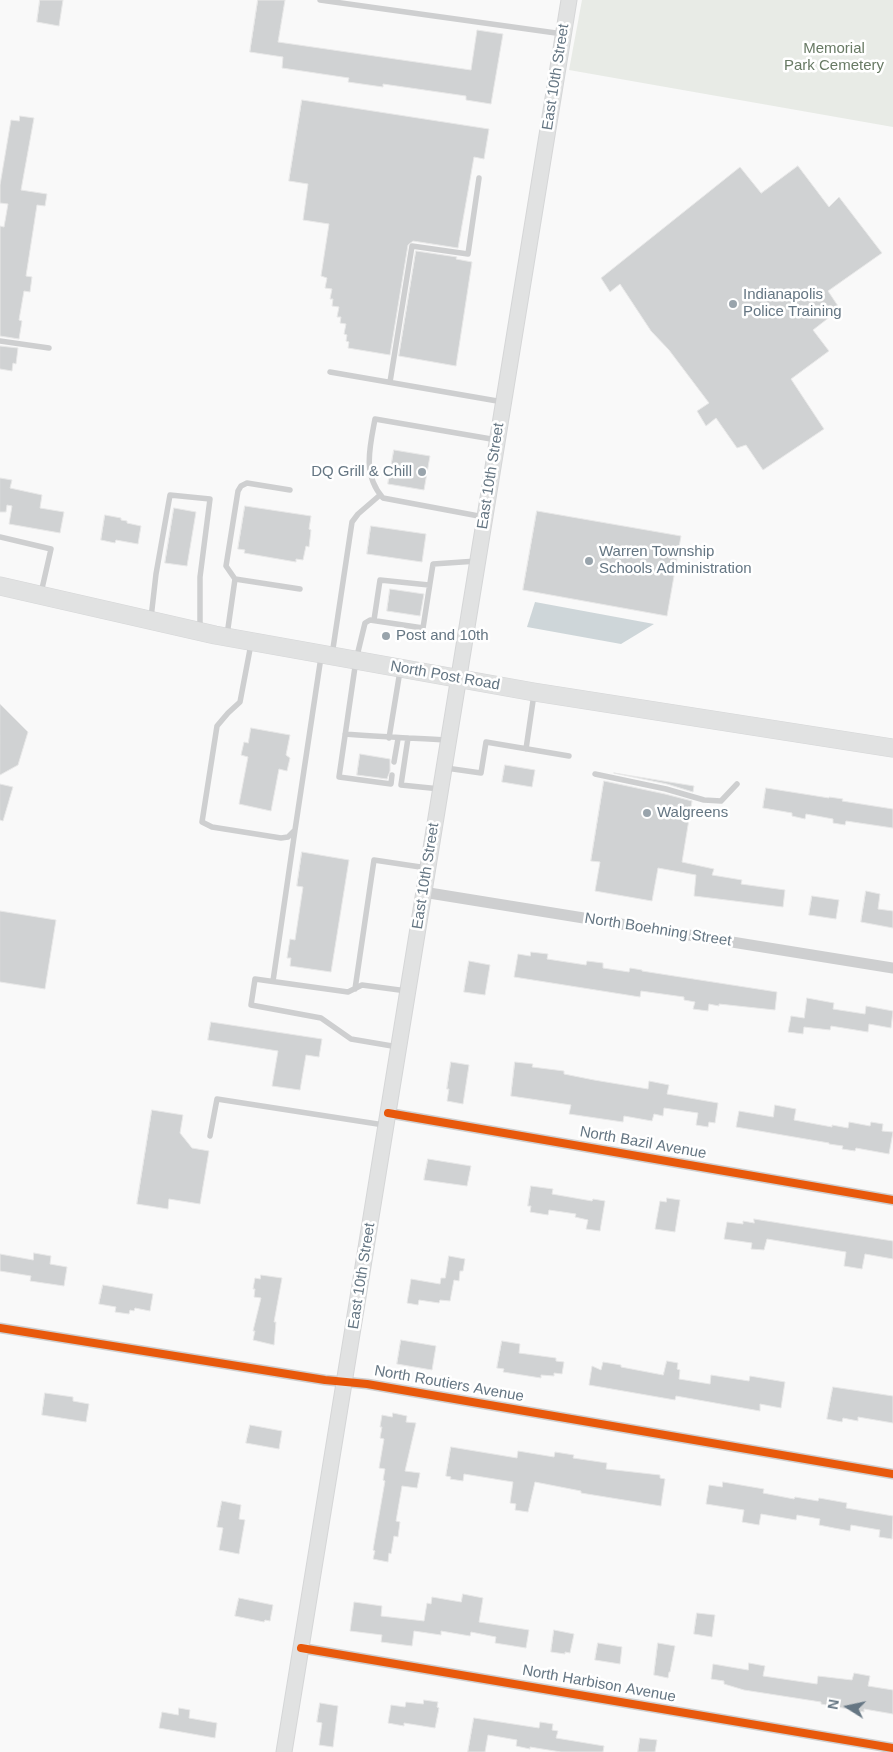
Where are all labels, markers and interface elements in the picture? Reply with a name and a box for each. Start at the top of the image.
street label: East 10th Street [539,22,573,132]
park label: Memorial Park Cemetery [784,40,884,75]
place label: Indianapolis Police Training [743,286,842,321]
marker: Indianapolis Police Training [727,298,739,310]
street label: East 10th Street [474,421,508,531]
place label: DQ Grill & Chill [311,463,412,481]
marker: DQ Grill & Chill [416,466,428,478]
place label: Warren Township Schools Administration [599,543,752,578]
marker: Warren Township Schools Administration [583,555,595,567]
place label: Post and 10th [396,627,489,645]
marker: Post and 10th [380,630,392,642]
street label: North Post Road [389,658,501,694]
place label: Walgreens [657,804,728,822]
marker: Walgreens [641,807,653,819]
street label: East 10th Street [409,821,443,931]
street label: North Boehning Street [583,910,733,950]
street label: North Bazil Avenue [578,1123,708,1163]
street label: East 10th Street [345,1221,379,1331]
street label: North Routiers Avenue [373,1362,525,1406]
street label: North Harbison Avenue [521,1662,677,1706]
north arrow [823,1682,873,1732]
text: N [824,1698,842,1711]

